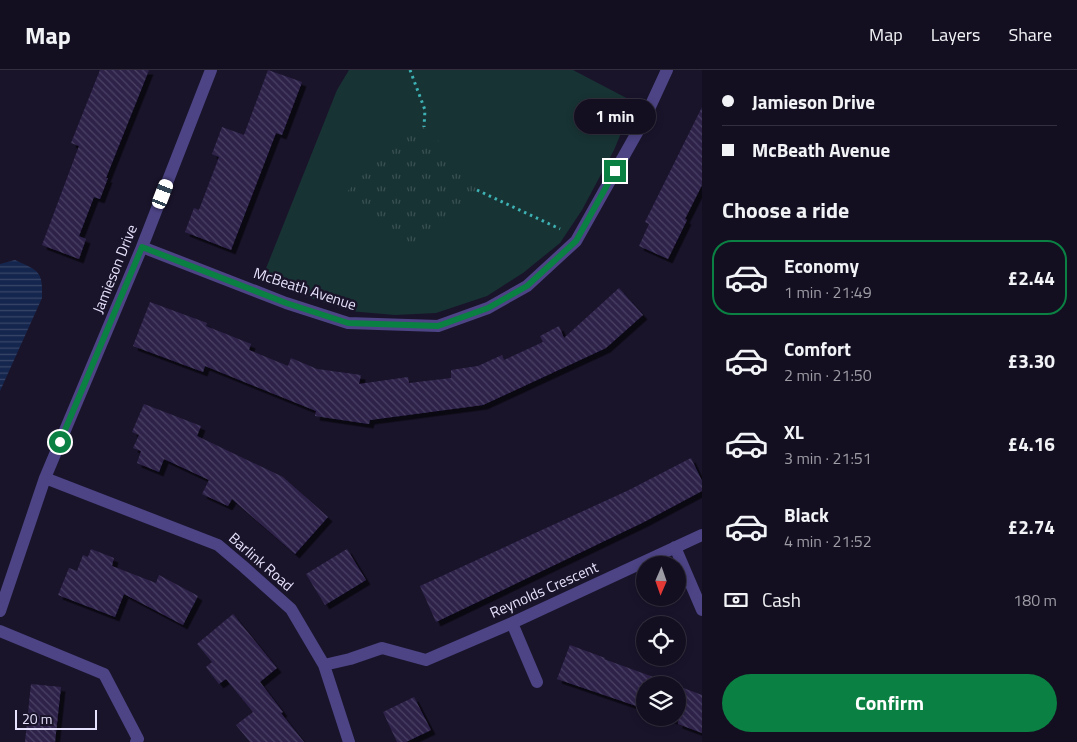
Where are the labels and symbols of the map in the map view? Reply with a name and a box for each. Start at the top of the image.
callout: 1 min [574,98,656,134]
route end [604,160,626,182]
car [150,177,175,211]
street label: Jamieson Drive [86,221,143,317]
street label: McBeath Avenue [251,261,360,316]
route start [49,431,71,453]
street label: Barlink Road [224,527,299,596]
street label: Reynolds Crescent [486,555,602,624]
north arrow [636,556,686,606]
scale bar [15,707,98,730]

